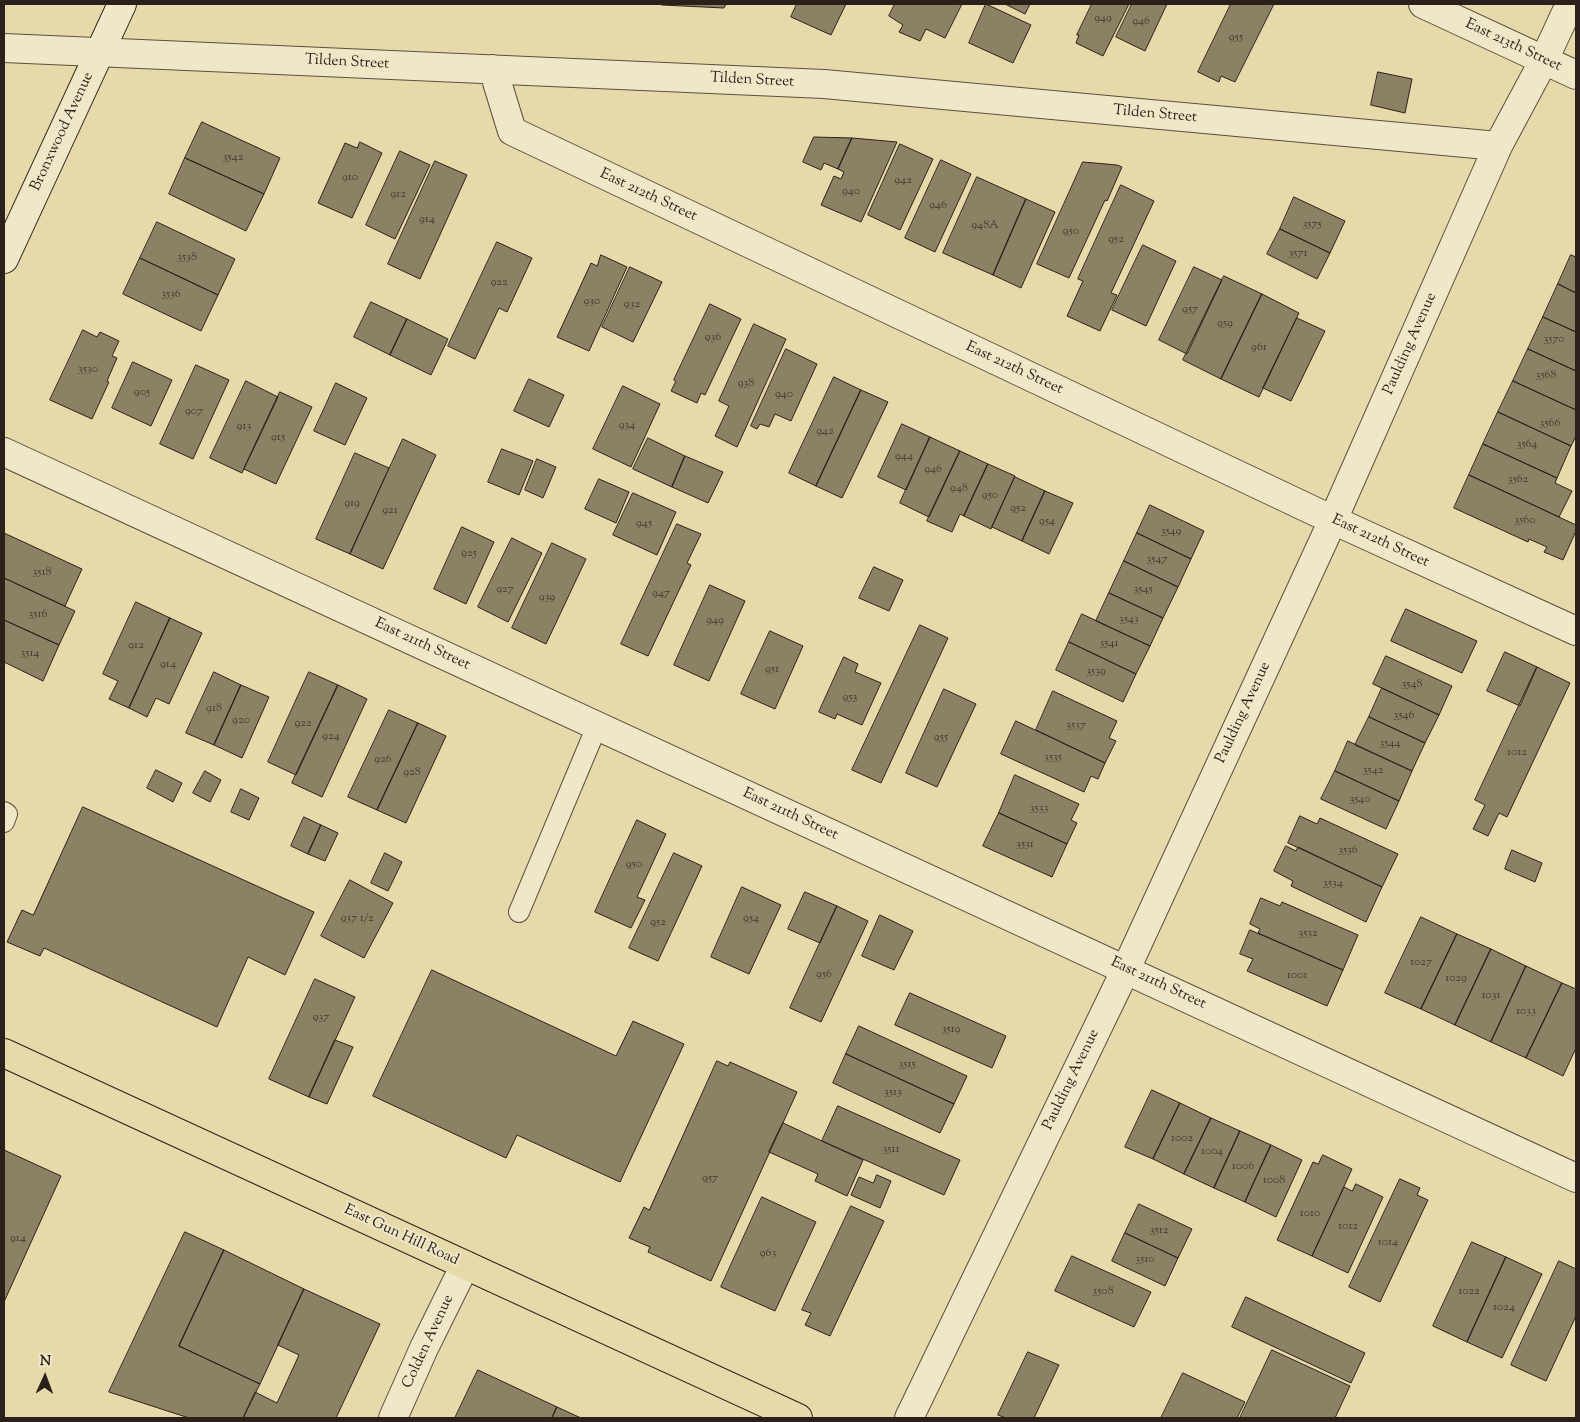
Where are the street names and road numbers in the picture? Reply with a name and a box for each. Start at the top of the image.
street label: East 213th Street [1462,16,1564,76]
street label: Tilden Street [304,52,390,74]
street label: Bronxwood Avenue [28,70,98,194]
street label: Tilden Street [709,70,795,92]
street label: Tilden Street [1112,102,1198,128]
street label: East 212th Street [597,166,699,226]
street label: Paulding Avenue [1380,290,1442,398]
street label: East 212th Street [963,339,1065,399]
street label: East 212th Street [1329,512,1431,572]
street label: East 211th Street [371,615,473,675]
street label: Paulding Avenue [1213,659,1275,767]
street label: East 211th Street [739,785,841,845]
street label: East 211th Street [1107,954,1209,1014]
street label: Paulding Avenue [1040,1027,1104,1133]
street label: East Gun Hill Road [341,1202,461,1270]
street label: Colden Avenue [399,1292,459,1392]

